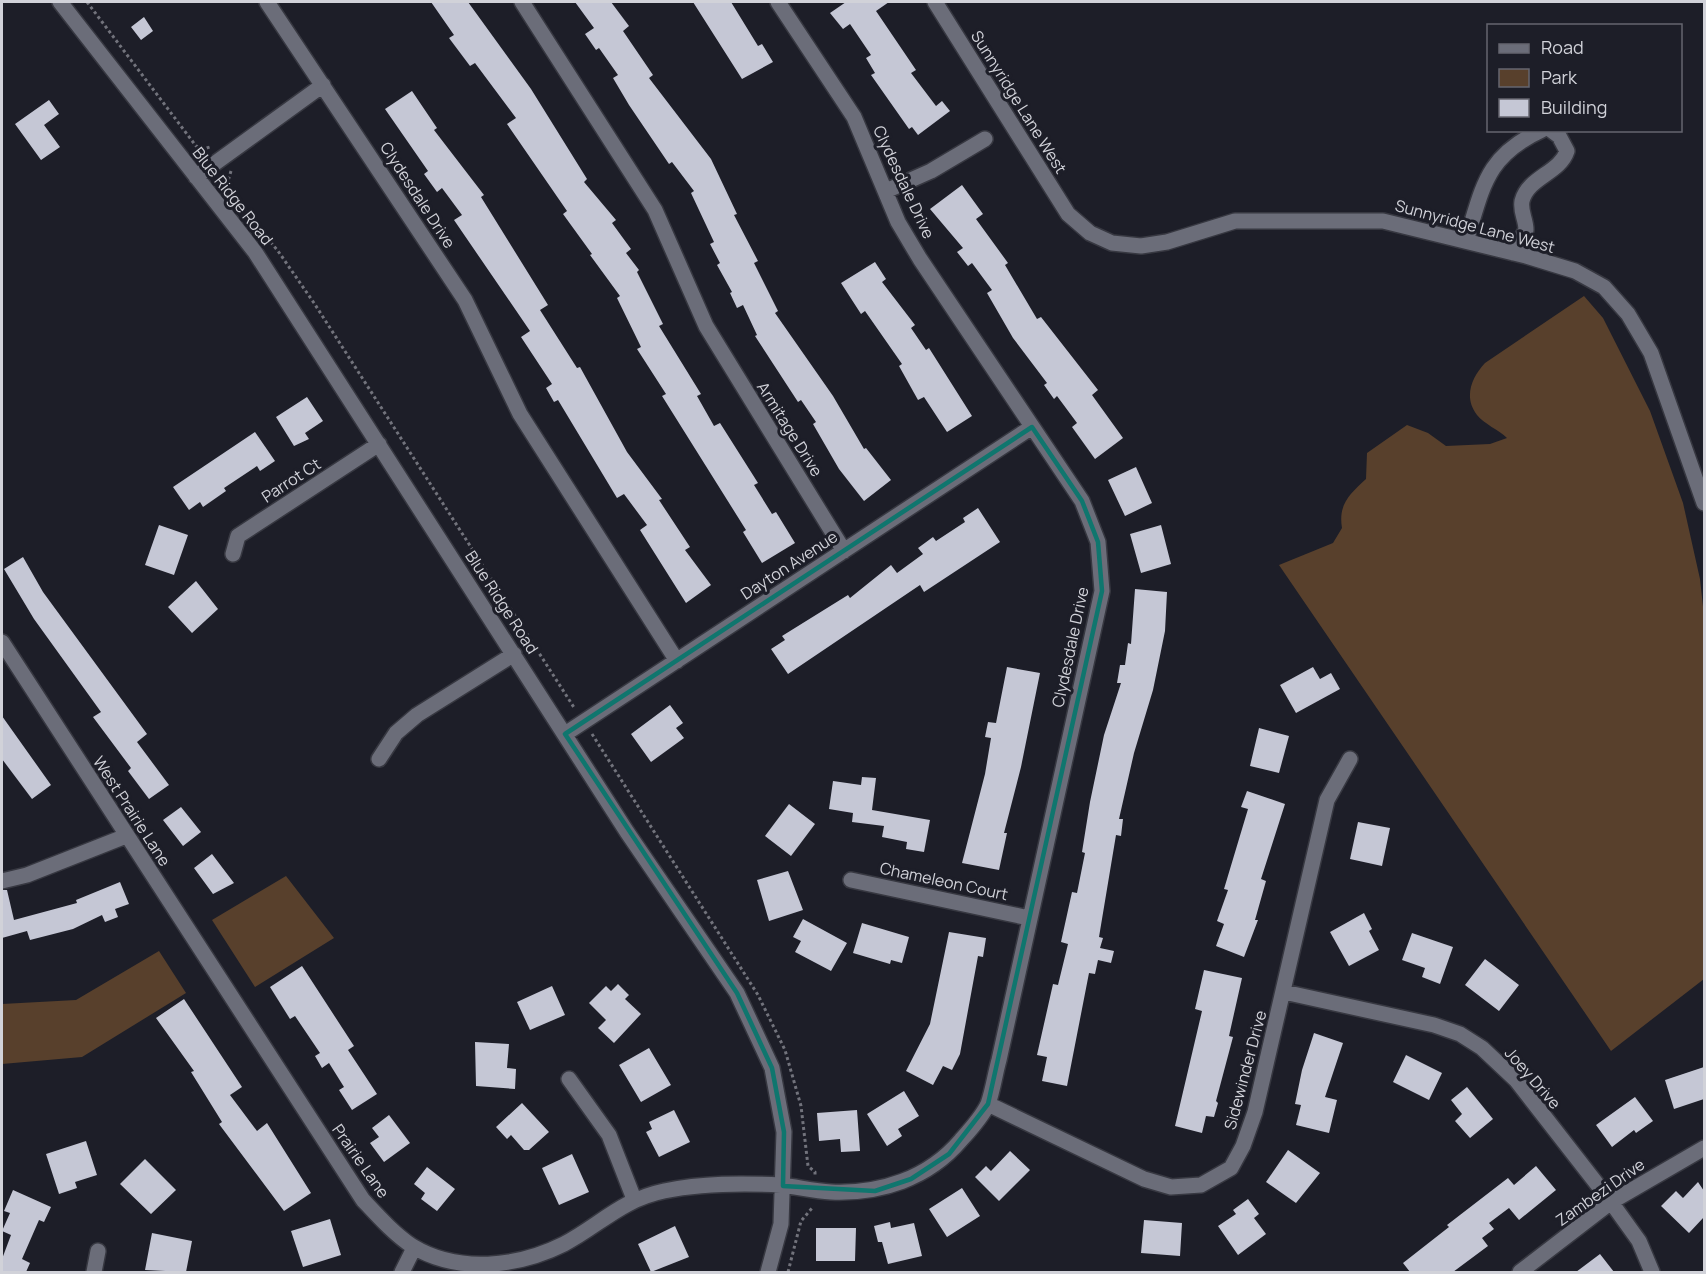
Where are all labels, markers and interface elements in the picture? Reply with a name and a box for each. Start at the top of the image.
legend [1487,24,1682,132]
street label: Sunnyridge Lane West [966,26,1072,178]
text: Road [1541,35,1584,59]
text: Park [1541,65,1578,89]
text: Building [1541,95,1607,119]
street label: Clydesdale Drive [868,122,940,242]
street label: Clydesdale Drive [375,138,461,252]
street label: Blue Ridge Road [188,142,278,250]
street label: Sunnyridge Lane West [1393,194,1557,258]
street label: Armitage Drive [752,377,828,481]
street label: Parrot Ct [257,453,325,507]
street label: Dayton Avenue [736,525,842,605]
street label: Blue Ridge Road [460,546,544,658]
street label: Clydesdale Drive [1046,585,1094,709]
street label: West Prairie Lane [88,752,176,870]
street label: Chameleon Court [878,857,1010,905]
street label: Sidewinder Drive [1218,1008,1272,1132]
street label: Joey Drive [1500,1042,1566,1114]
street label: Prairie Lane [327,1120,395,1202]
street label: Zambezi Drive [1551,1153,1649,1231]

